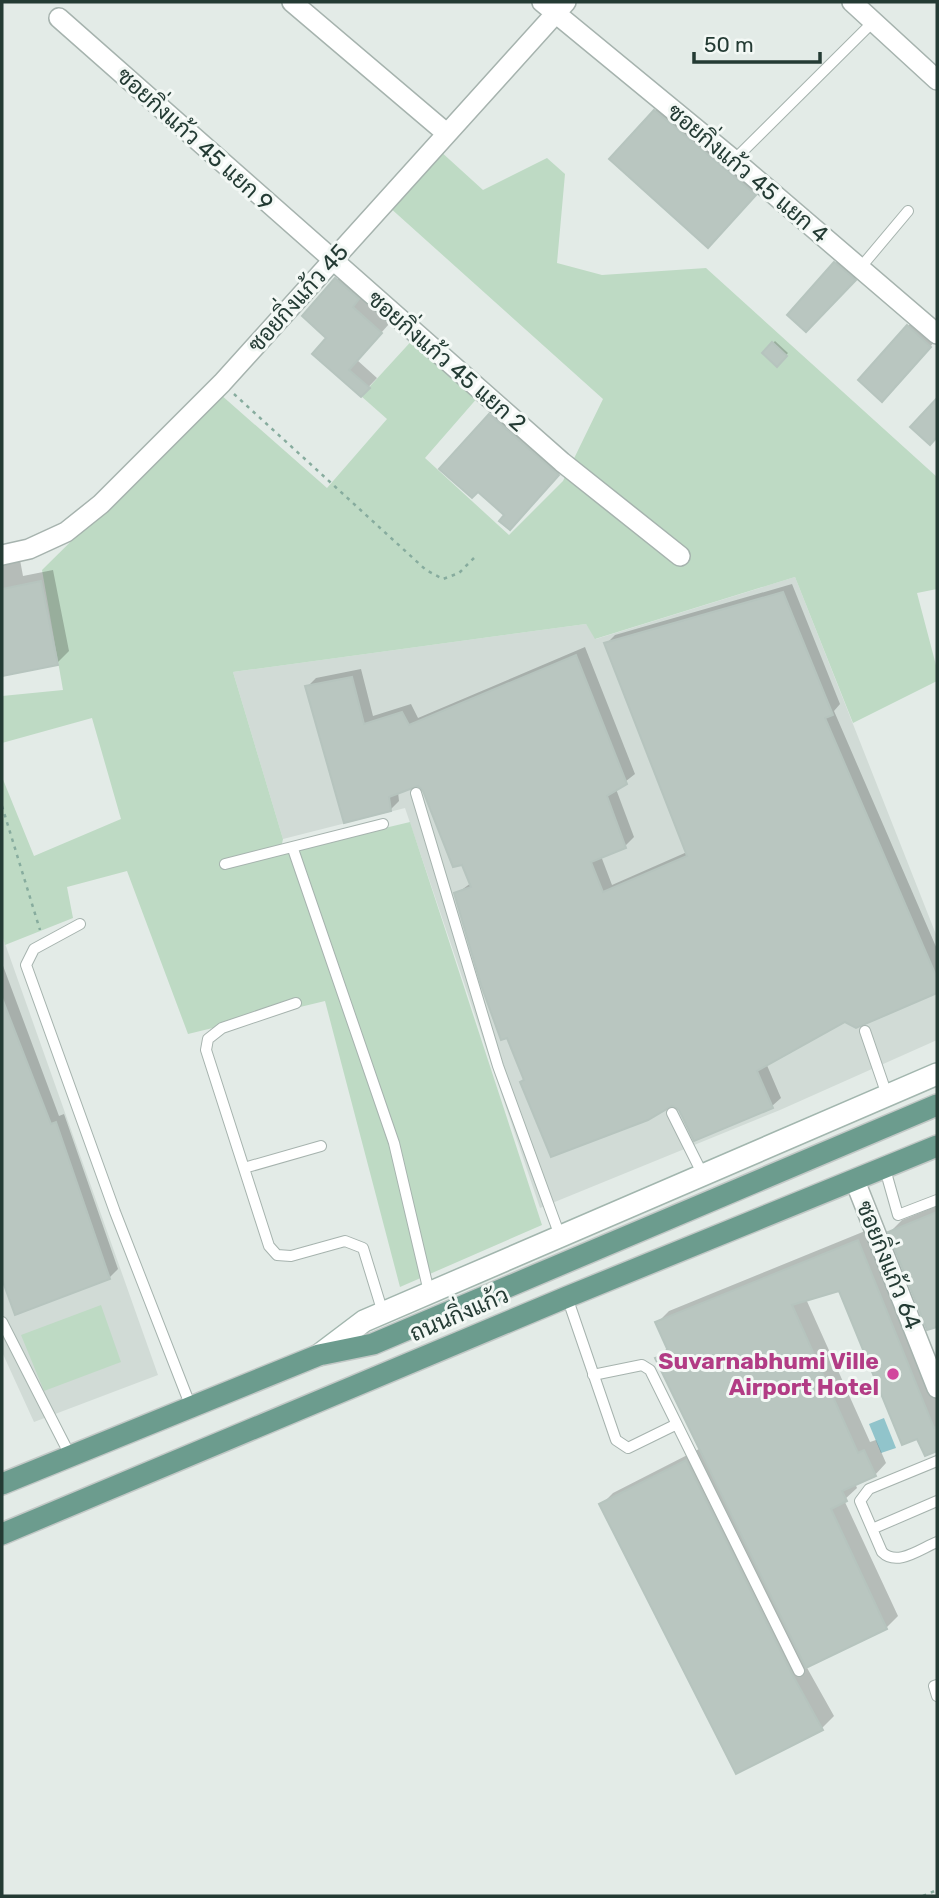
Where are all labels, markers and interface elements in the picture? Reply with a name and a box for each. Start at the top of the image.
scale bar [694,21,820,65]
text: 50 m [704,32,754,57]
street label: ซอยกิ่งแก้ว 45 แยก 9 [111,57,283,217]
street label: ซอยกิ่งแก้ว 45 แยก 4 [662,93,838,249]
street label: ซอยกิ่งแก้ว 45 [238,234,354,358]
street label: ซอยกิ่งแก้ว 45 แยก 2 [362,280,536,437]
street label: ซอยกิ่งแก้ว 64 [850,1194,933,1334]
street label: ถนนกิ่งแก้ว [403,1275,513,1347]
place label: Suvarnabhumi Ville Airport Hotel [658,1347,879,1401]
marker: Suvarnabhumi Ville Airport Hotel [885,1366,901,1382]

